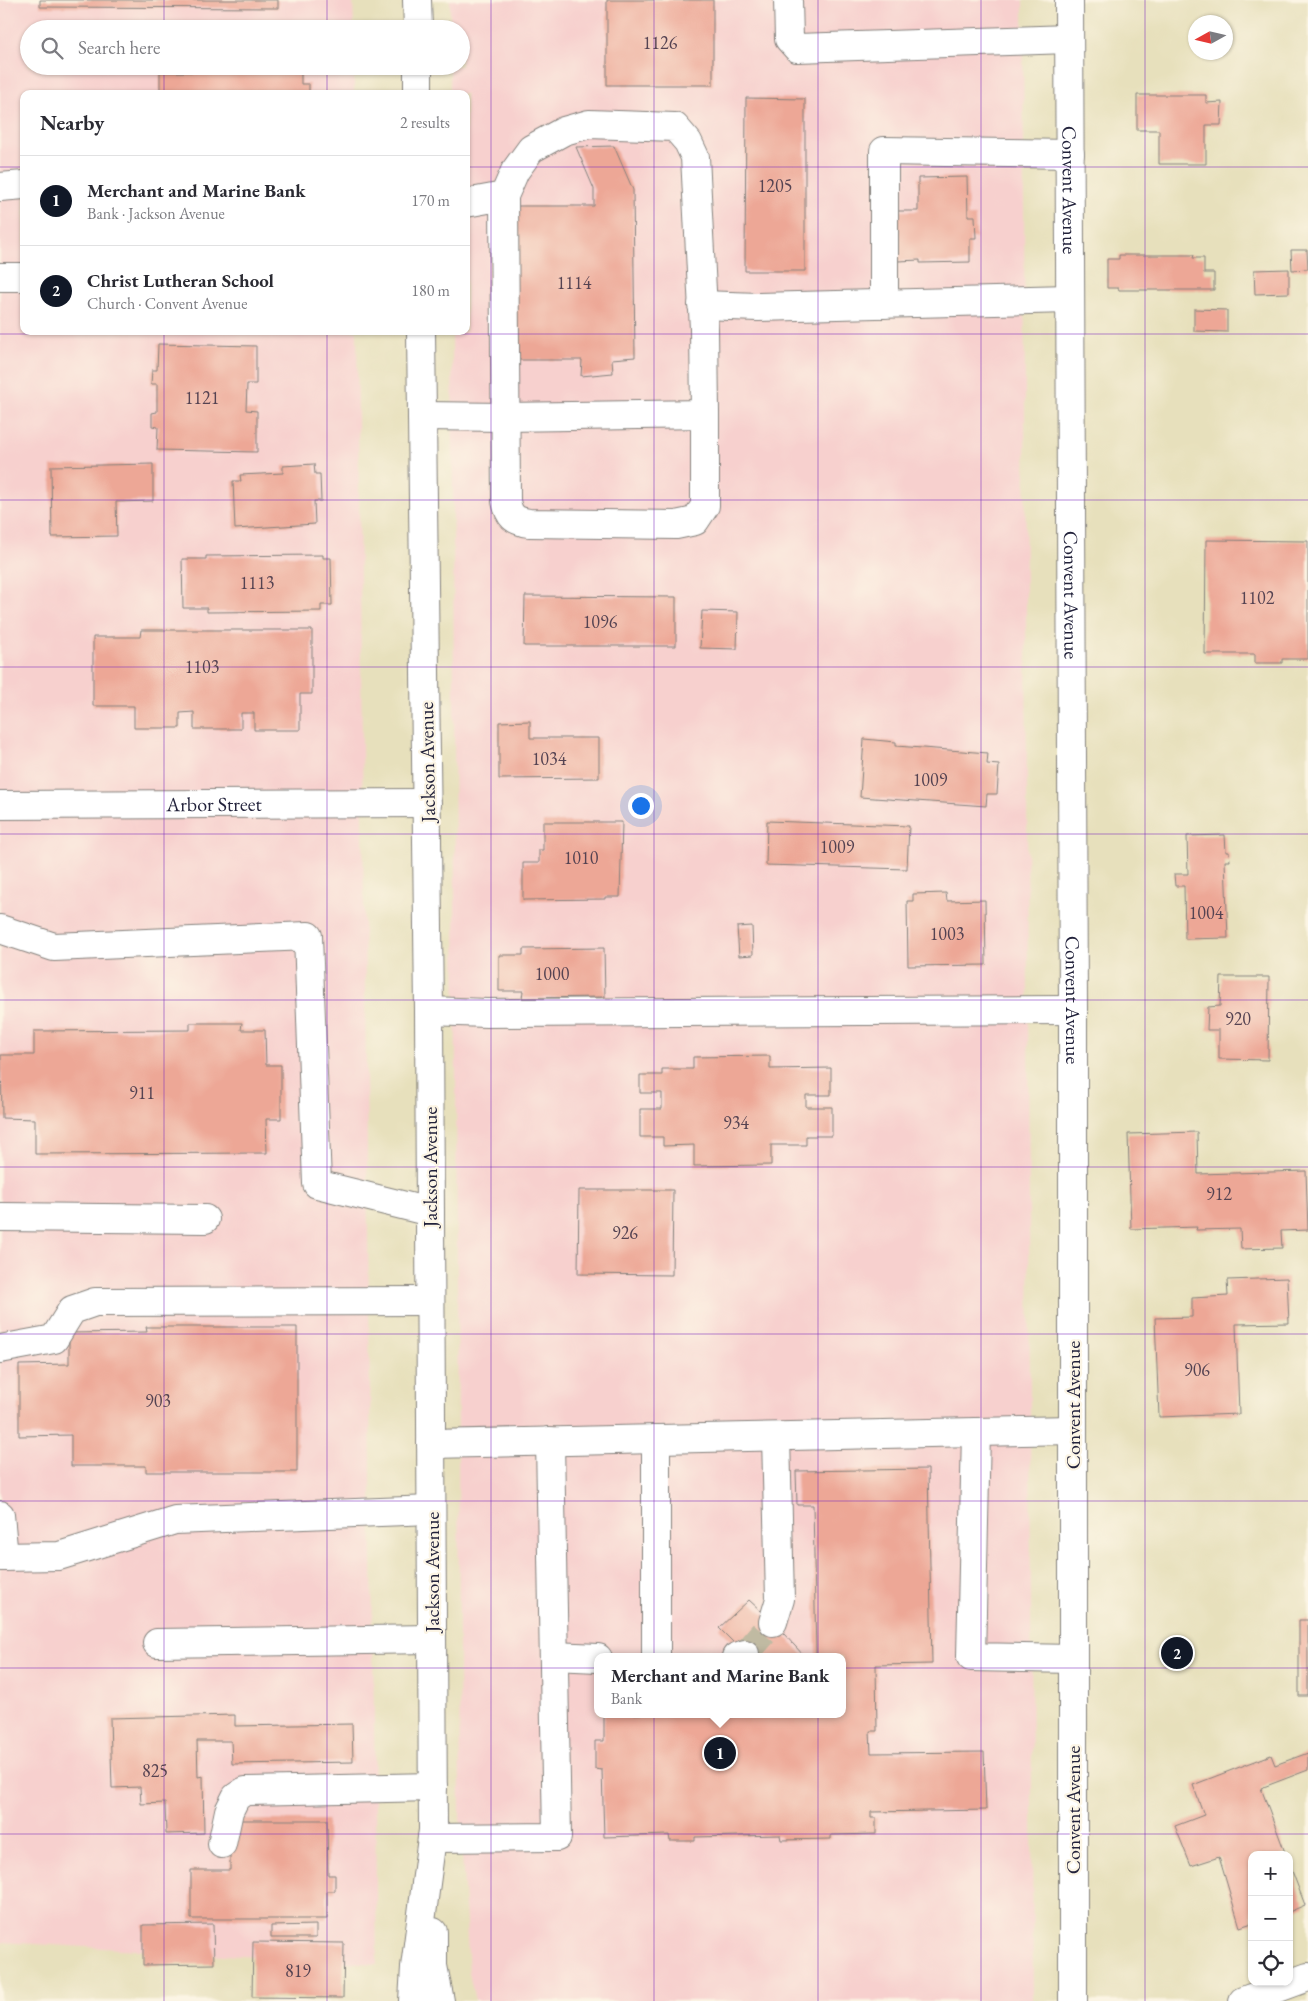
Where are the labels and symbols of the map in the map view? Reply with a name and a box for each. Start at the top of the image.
north arrow [1188,15,1233,60]
house number: 1126 [643,31,678,54]
street label: Convent Avenue [1056,126,1083,255]
house number: 1205 [758,174,792,197]
house number: 1114 [557,271,592,294]
house number: 1121 [185,386,219,409]
street label: Convent Avenue [1058,531,1085,660]
house number: 1113 [240,571,274,594]
house number: 1102 [1240,586,1275,609]
house number: 1096 [583,610,618,633]
house number: 1103 [185,655,219,678]
street label: Jackson Avenue [413,701,441,825]
house number: 1034 [532,747,567,770]
house number: 1009 [913,768,948,791]
street label: Arbor Street [165,791,262,817]
your location [628,793,654,819]
house number: 1009 [820,835,855,858]
house number: 1010 [564,846,599,869]
house number: 1004 [1189,901,1224,924]
house number: 1003 [930,922,964,945]
street label: Convent Avenue [1060,936,1086,1064]
house number: 1000 [535,962,570,985]
house number: 920 [1225,1007,1251,1030]
house number: 911 [129,1081,155,1104]
street label: Jackson Avenue [417,1106,443,1229]
house number: 934 [723,1111,749,1134]
house number: 912 [1206,1182,1232,1205]
house number: 926 [612,1221,638,1244]
street label: Convent Avenue [1060,1341,1086,1469]
house number: 906 [1184,1358,1210,1381]
house number: 903 [145,1389,171,1412]
street label: Jackson Avenue [419,1511,445,1634]
pin: 2 [1161,1634,1193,1672]
pin: 1 [704,1734,736,1772]
street label: Convent Avenue [1060,1746,1086,1874]
house number: 825 [142,1759,168,1782]
house number: 819 [285,1959,311,1982]

